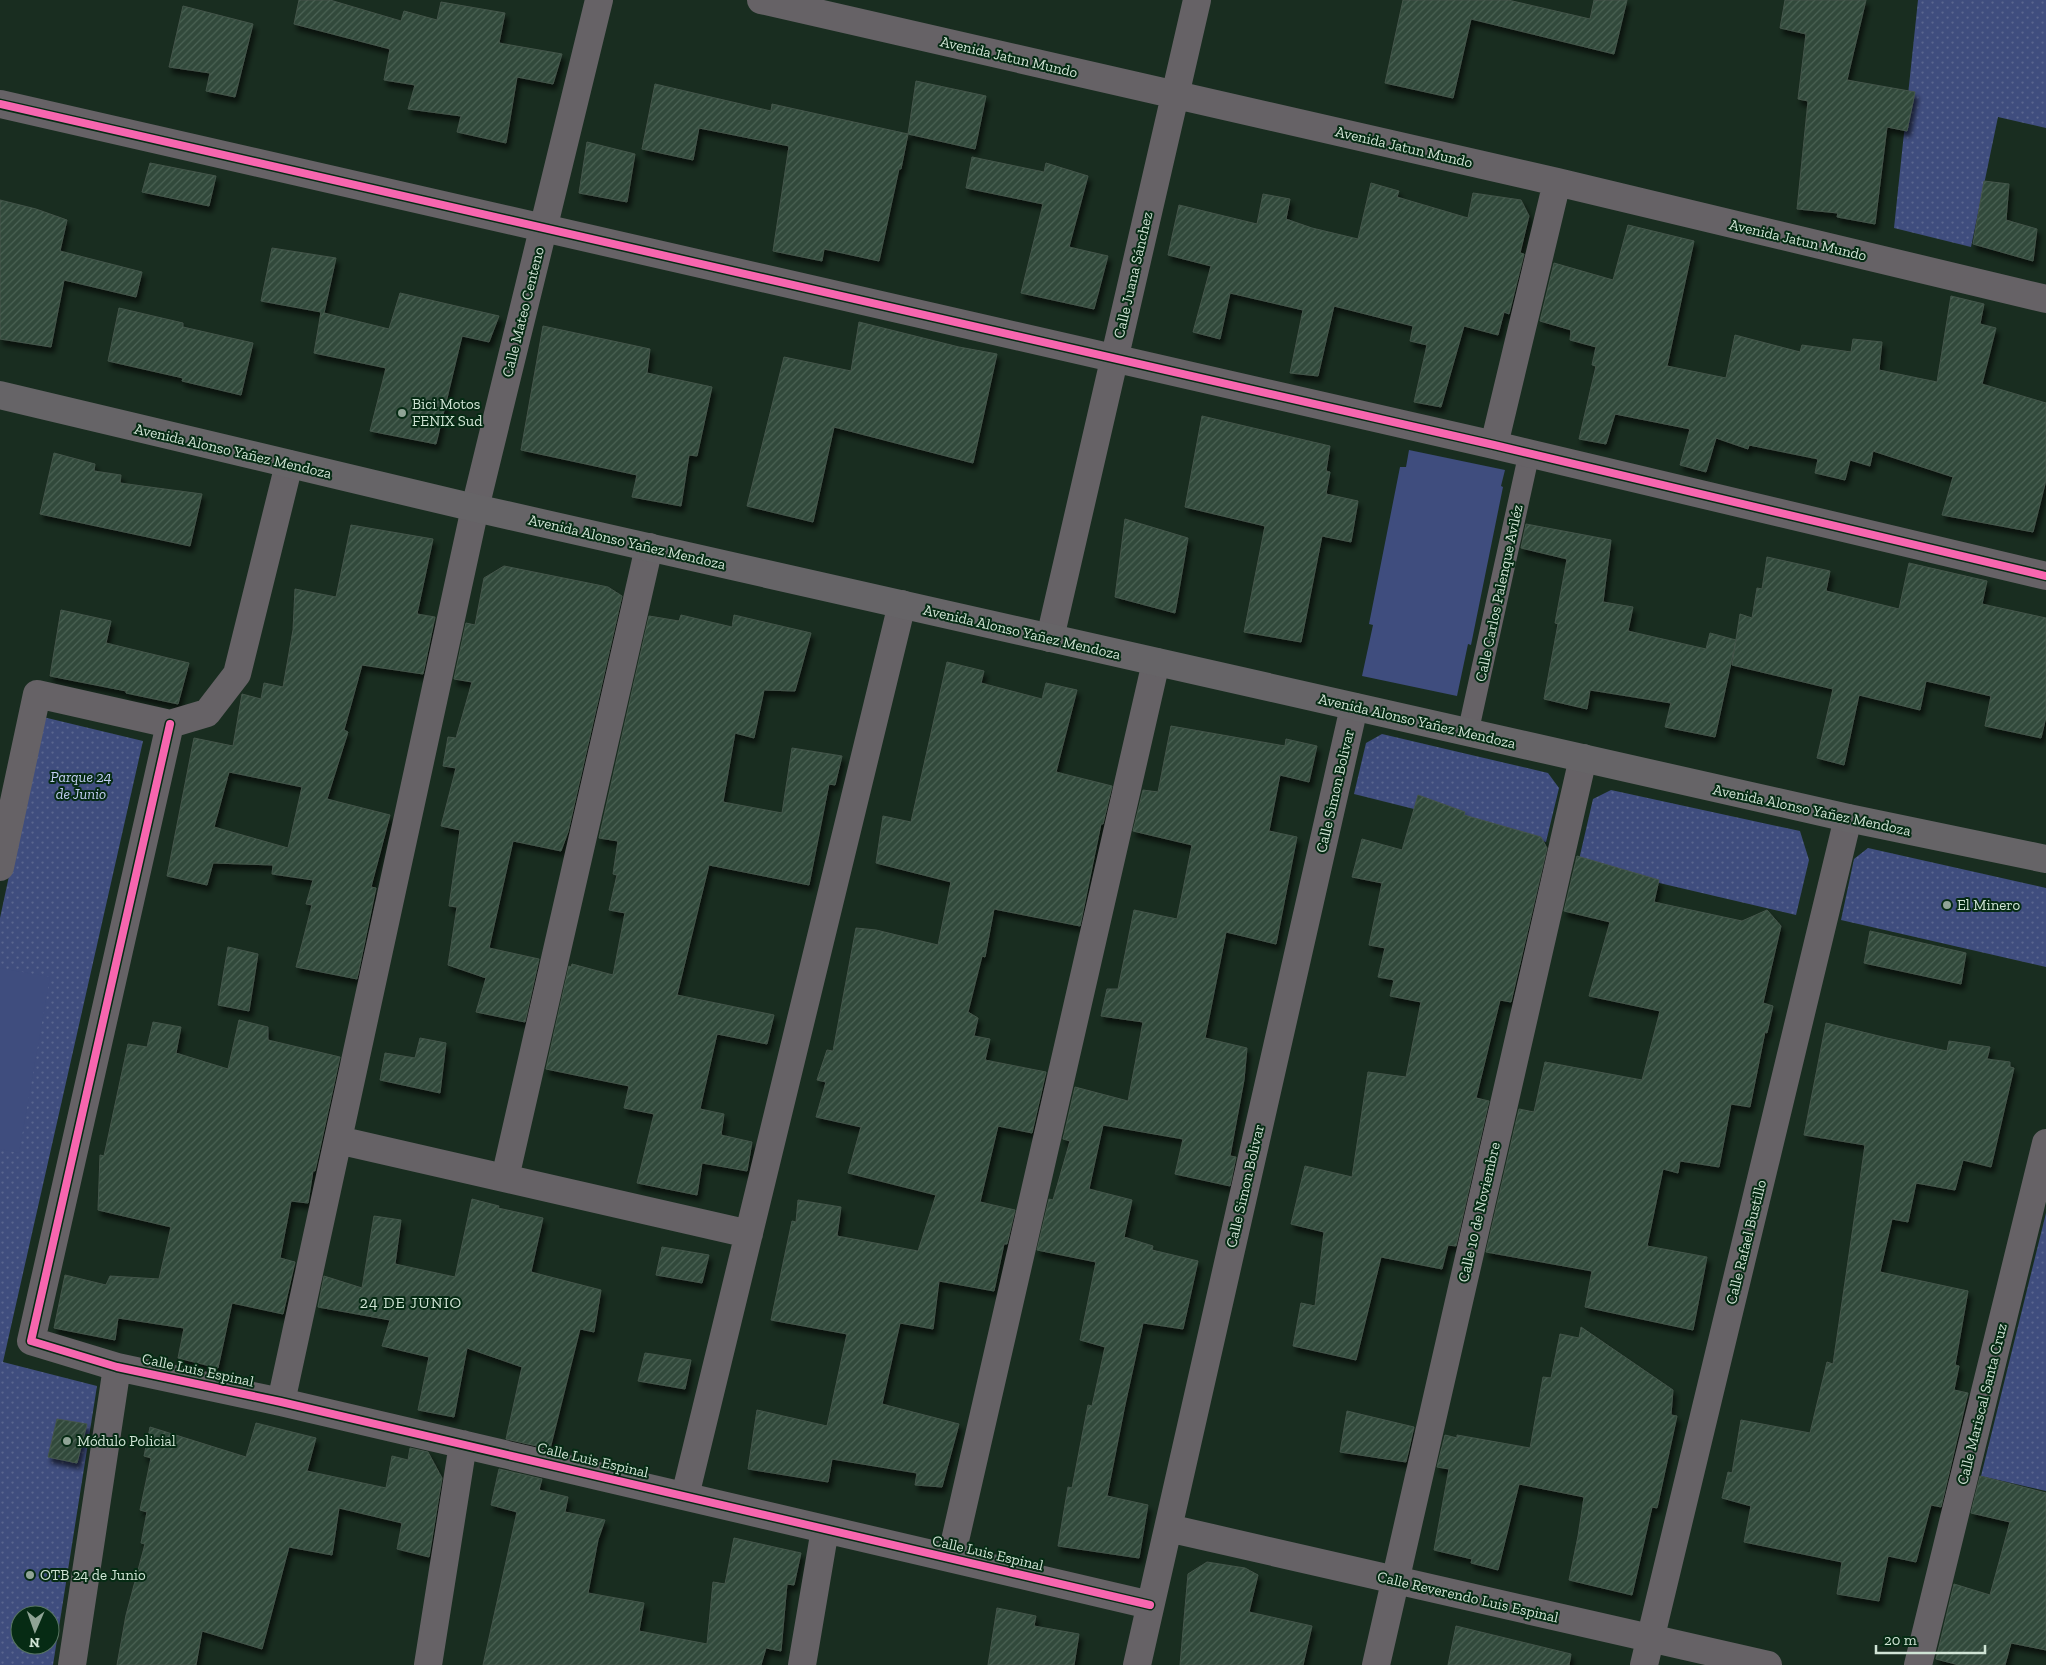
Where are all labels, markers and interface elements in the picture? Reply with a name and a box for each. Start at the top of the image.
street label: Avenida Jatun Mundo [939,32,1080,82]
street label: Avenida Jatun Mundo [1334,122,1475,172]
street label: Calle Juana Sánchez [1110,210,1156,340]
street label: Avenida Jatun Mundo [1728,215,1869,265]
street label: Calle Mateo Centeno [498,245,548,379]
place label: Bici Motos FENIX Sud [412,395,483,430]
marker: Bici Motos FENIX Sud [396,407,408,419]
street label: Avenida Alonso Yañez Mendoza [133,420,333,482]
street label: Calle Carlos Palenque Aviléz [1471,503,1527,683]
street label: Avenida Alonso Yañez Mendoza [527,511,727,573]
street label: Avenida Alonso Yañez Mendoza [922,601,1122,663]
street label: Avenida Alonso Yañez Mendoza [1317,690,1517,752]
street label: Calle Simon Bolivar [1312,728,1358,854]
park label: Parque 24 de Junio [50,768,112,803]
street label: Avenida Alonso Yañez Mendoza [1711,780,1913,840]
place label: El Minero [1957,896,2021,914]
marker: El Minero [1941,899,1953,911]
street label: Calle Simon Bolivar [1222,1123,1268,1249]
street label: Calle 10 de Noviembre [1454,1140,1504,1284]
street label: Calle Rafael Bustillo [1722,1178,1770,1306]
district label: 24 DE JUNIO [360,1293,462,1312]
street label: Calle Mariscal Santa Cruz [1953,1321,2011,1487]
street label: Calle Luis Espinal [141,1349,255,1391]
place label: Módulo Policial [77,1432,176,1450]
marker: Módulo Policial [61,1435,73,1447]
street label: Calle Luis Espinal [536,1438,650,1482]
street label: Calle Luis Espinal [931,1531,1045,1575]
place label: OTB 24 de Junio [40,1566,146,1584]
street label: Calle Reverendo Luis Espinal [1376,1567,1560,1627]
marker: OTB 24 de Junio [24,1569,36,1581]
north arrow [10,1605,60,1655]
scale bar [1876,1622,1985,1654]
text: 20 m [1884,1631,1917,1649]
text: N [29,1634,40,1651]

